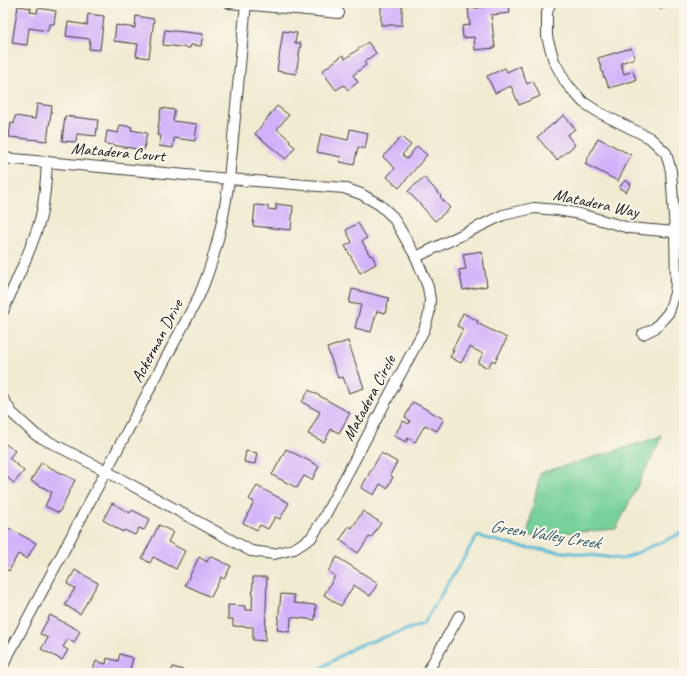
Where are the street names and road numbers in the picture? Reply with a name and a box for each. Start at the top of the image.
street label: Matadera Court [70,137,168,167]
street label: Matadera Way [551,184,642,223]
street label: Ackerman Drive [126,295,188,386]
street label: Matadera Circle [338,350,401,444]

